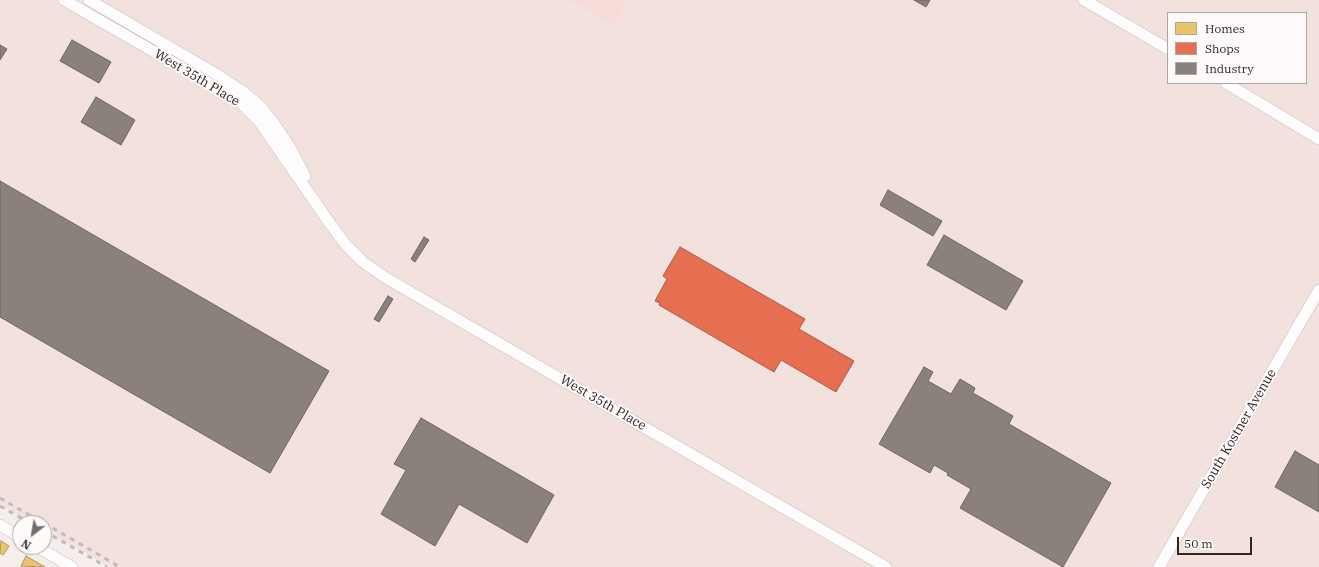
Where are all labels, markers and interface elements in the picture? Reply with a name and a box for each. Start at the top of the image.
legend [1167,12,1307,84]
text: Homes [1205,21,1245,36]
text: Shops [1205,41,1240,56]
street label: West 35th Place [151,46,243,110]
text: Industry [1205,61,1254,76]
street label: South Kostner Avenue [1198,366,1280,492]
street label: West 35th Place [557,372,649,434]
north arrow [12,515,52,555]
scale bar [1179,529,1254,555]
text: N [19,536,34,553]
text: 50 m [1184,536,1213,551]

